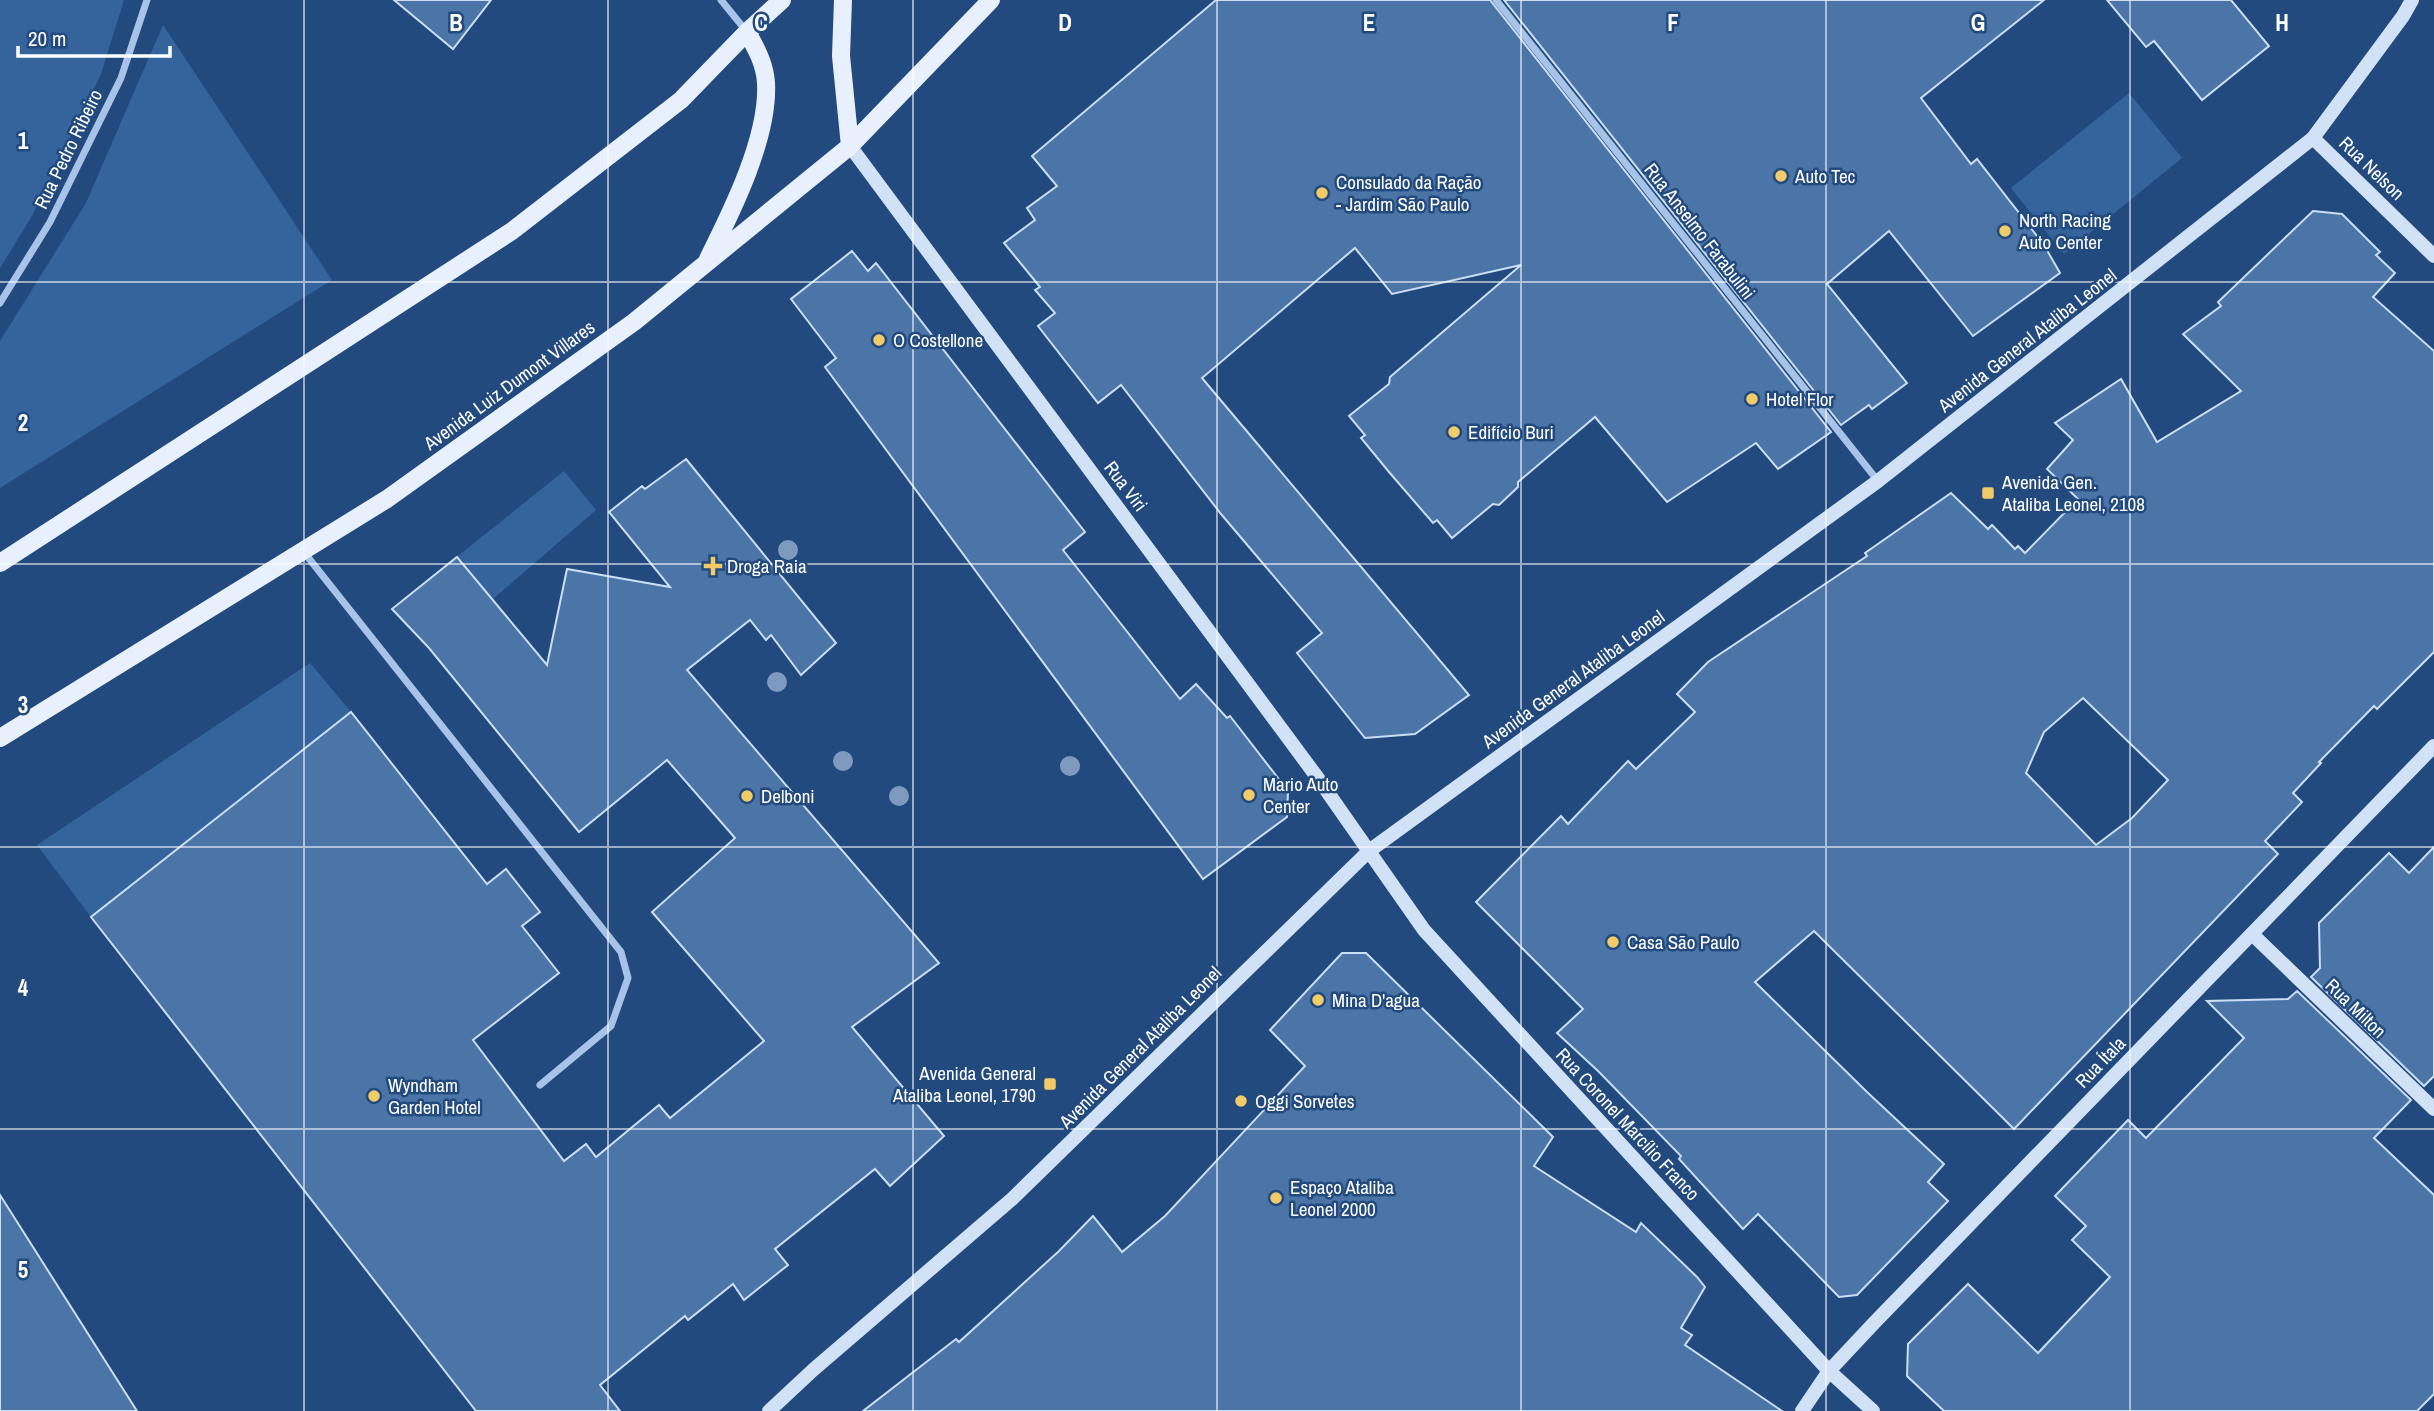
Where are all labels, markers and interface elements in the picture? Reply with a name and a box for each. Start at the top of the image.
text: B [449,7,463,38]
text: C [754,7,768,38]
text: D [1058,7,1072,38]
text: E [1363,7,1375,38]
text: F [1667,7,1679,38]
text: G [1971,7,1985,38]
text: H [2275,7,2289,38]
scale bar [18,14,170,58]
text: 20 m [28,24,66,53]
street label: Rua Pedro Ribeiro [28,85,108,213]
text: 1 [18,125,29,156]
street label: Rua Nelson [2334,130,2410,206]
street label: Rua Anselmo Farabulini [1639,157,1761,305]
place label: Auto Tec [1794,163,1856,189]
marker: Auto Tec [1773,168,1789,184]
place label: Consulado da Ração - Jardim São Paulo [1336,169,1482,217]
marker: Consulado da Ração - Jardim São Paulo [1314,185,1330,201]
place label: North Racing Auto Center [2018,207,2111,255]
marker: North Racing Auto Center [1997,223,2013,239]
street label: Avenida General Ataliba Leonel [1932,262,2122,419]
street label: Avenida Luiz Dumont Villares [417,314,600,457]
place label: O Costellone [893,327,983,353]
marker: O Costellone [871,332,887,348]
place label: Hotel Flor [1766,386,1834,412]
marker: Hotel Flor [1744,391,1760,407]
text: 2 [18,407,28,438]
place label: Edifício Buri [1468,419,1554,445]
marker: Edifício Buri [1446,424,1462,440]
street label: Rua Viri [1098,455,1154,517]
place label: Avenida Gen. Ataliba Leonel, 2108 [2001,469,2145,517]
marker: Avenida Gen. Ataliba Leonel, 2108 [1980,485,1996,501]
place label: Droga Raia [727,553,807,579]
marker: Droga Raia [705,558,721,574]
street label: Avenida General Ataliba Leonel [1476,604,1670,755]
text: 3 [18,689,28,720]
place label: Mario Auto Center [1263,771,1338,819]
place label: Delboni [761,783,815,809]
marker: Mario Auto Center [1241,787,1257,803]
marker: Delboni [739,788,755,804]
place label: Casa São Paulo [1627,929,1740,955]
marker: Casa São Paulo [1605,934,1621,950]
street label: Avenida General Ataliba Leonel [1052,960,1227,1135]
text: 4 [18,972,29,1003]
street label: Rua Milton [2320,972,2392,1044]
place label: Mina D'agua [1332,987,1420,1013]
marker: Mina D'agua [1310,992,1326,1008]
street label: Rua Ítala [2069,1030,2131,1093]
street label: Rua Coronel Marcílio Franco [1550,1042,1706,1206]
place label: Avenida General Ataliba Leonel, 1790 [892,1060,1036,1108]
place label: Wyndham Garden Hotel [388,1072,481,1120]
marker: Avenida General Ataliba Leonel, 1790 [1042,1076,1058,1092]
marker: Wyndham Garden Hotel [366,1088,382,1104]
place label: Oggi Sorvetes [1255,1088,1355,1114]
marker: Oggi Sorvetes [1233,1093,1249,1109]
place label: Espaço Ataliba Leonel 2000 [1290,1174,1394,1222]
marker: Espaço Ataliba Leonel 2000 [1268,1190,1284,1206]
text: 5 [18,1254,28,1285]

